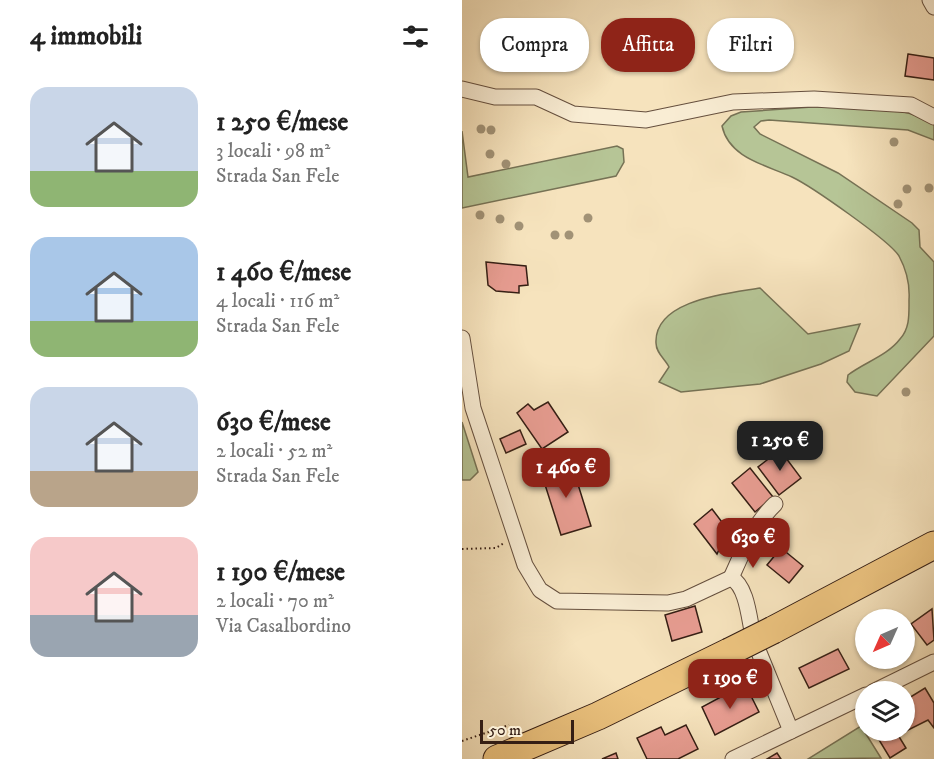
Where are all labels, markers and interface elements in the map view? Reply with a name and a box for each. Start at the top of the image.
chip: Compra [480,18,589,72]
chip: Affitta [601,18,695,72]
chip: Filtri [707,18,794,72]
text: 4 immobili [30,20,142,53]
icon: filters [399,20,432,53]
text: 1 250 €/mese [216,106,348,139]
icon: home [78,111,150,183]
text: 3 locali · 98 m² [216,139,330,164]
text: Strada San Fele [216,164,340,189]
text: 1 460 €/mese [216,256,351,289]
icon: home [78,261,150,333]
text: 4 locali · 116 m² [216,289,339,314]
text: Strada San Fele [216,314,340,339]
text: 630 €/mese [216,406,331,439]
icon: home [78,411,150,483]
pin: 1 250 € [725,421,835,472]
text: 1 250 € [751,428,809,453]
text: 2 locali · 52 m² [216,439,332,464]
pin: 1 460 € [511,448,621,499]
text: 1 460 € [536,455,596,480]
text: Strada San Fele [216,464,340,489]
pin: 630 € [711,518,795,569]
text: 630 € [731,525,775,550]
text: 1 190 €/mese [216,556,345,589]
icon: home [78,561,150,633]
text: 2 locali · 70 m² [216,589,334,614]
north arrow [855,609,915,669]
map controls [855,609,915,741]
text: Via Casalbordino [216,614,351,639]
pin: 1 190 € [675,659,785,710]
text: 1 190 € [702,666,758,691]
button: layers [855,681,915,741]
scale bar [480,717,574,744]
text: 50 m [489,720,521,740]

